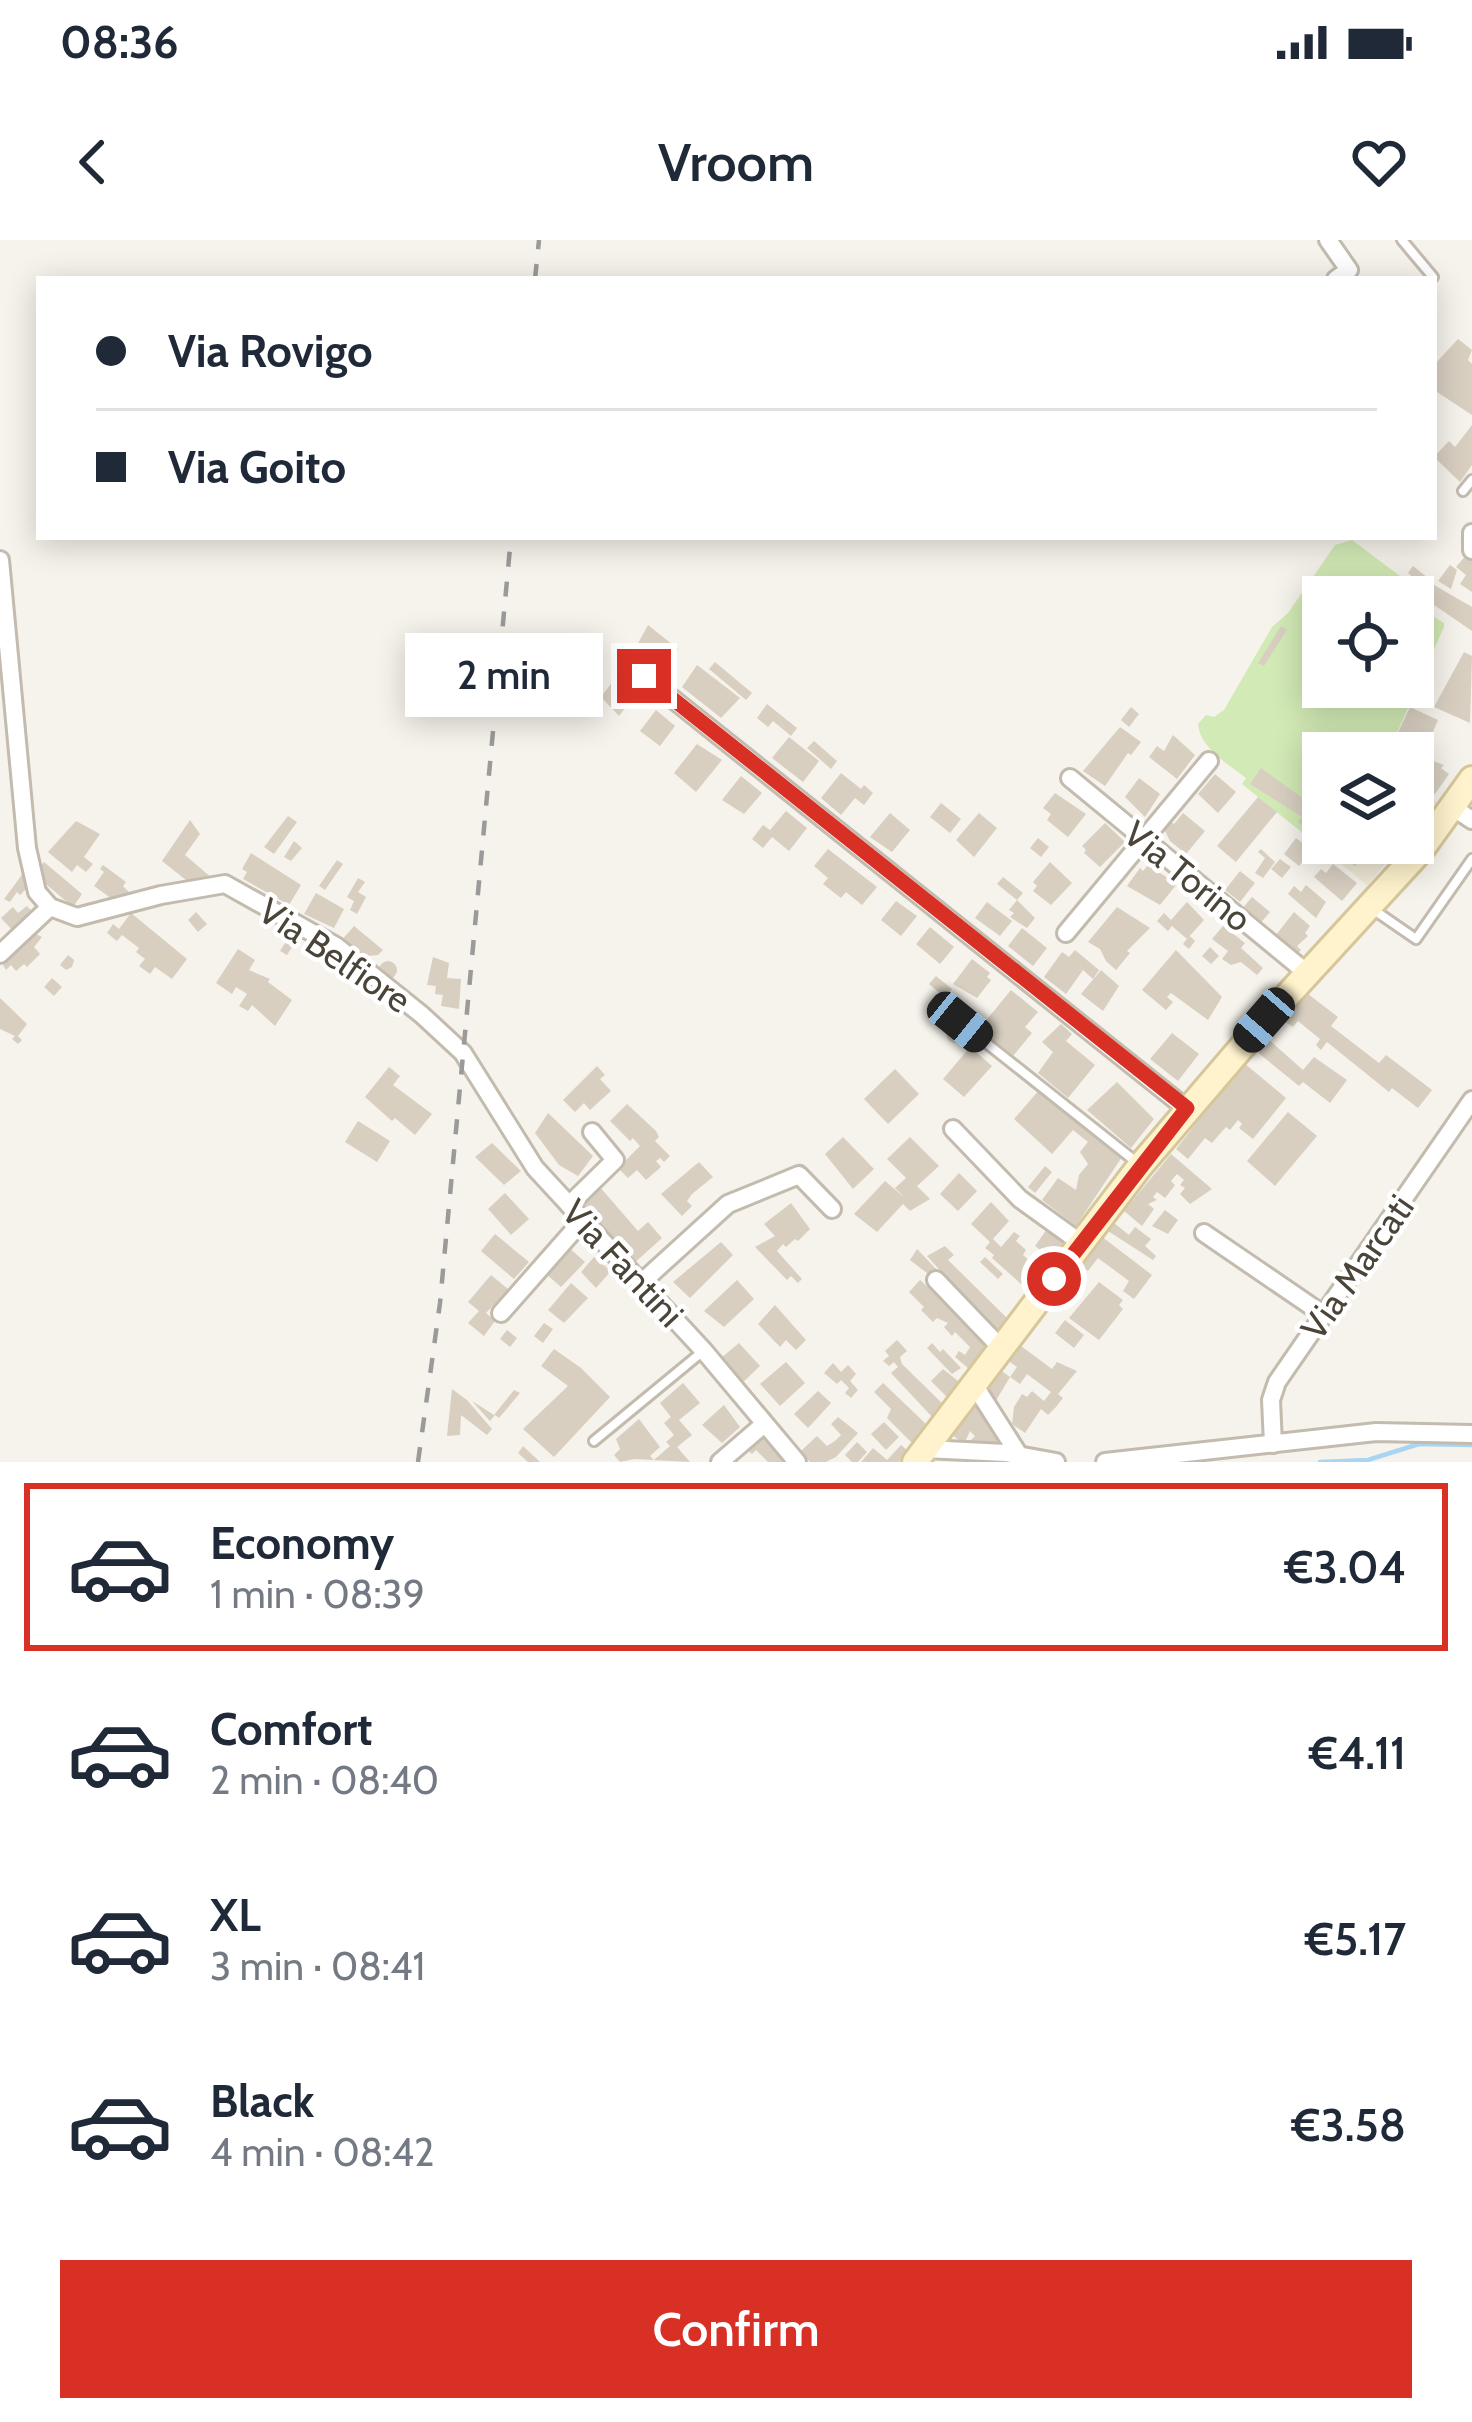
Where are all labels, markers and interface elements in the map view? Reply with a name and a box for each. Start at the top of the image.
text: 08:36 [60,15,179,69]
icon: back [60,129,126,195]
text: Vroom [658,129,814,195]
icon: heart [1346,129,1412,195]
text: Via Rovigo [168,324,373,378]
text: Via Goito [168,440,346,494]
map controls [1302,576,1434,864]
button: locate [1302,576,1434,708]
callout: 2 min [404,634,602,718]
route end [617,649,671,703]
text: 2 min [457,651,551,699]
button: layers [1302,732,1434,864]
street label: Via Torino [1115,811,1261,941]
street label: Via Belfiore [251,888,419,1022]
car [1227,981,1301,1059]
car [921,985,999,1059]
street label: Via Marcati [1291,1186,1423,1348]
street label: Via Fantini [553,1190,693,1336]
route start [1027,1252,1081,1306]
icon: car [66,1513,174,1621]
text: Economy [210,1516,394,1570]
text: €3.04 [1285,1540,1406,1594]
text: 1 min · 08:39 [210,1570,425,1618]
icon: car [66,1699,174,1807]
text: Comfort [210,1702,373,1756]
text: €4.11 [1309,1726,1406,1780]
text: 2 min · 08:40 [210,1756,439,1804]
icon: car [66,1885,174,1993]
text: XL [210,1888,261,1942]
text: €5.17 [1305,1912,1406,1966]
text: 3 min · 08:41 [210,1942,425,1990]
icon: car [66,2071,174,2179]
text: Black [210,2074,314,2128]
text: €3.58 [1291,2098,1406,2152]
text: 4 min · 08:42 [210,2128,434,2176]
button: Confirm [60,2260,1412,2398]

